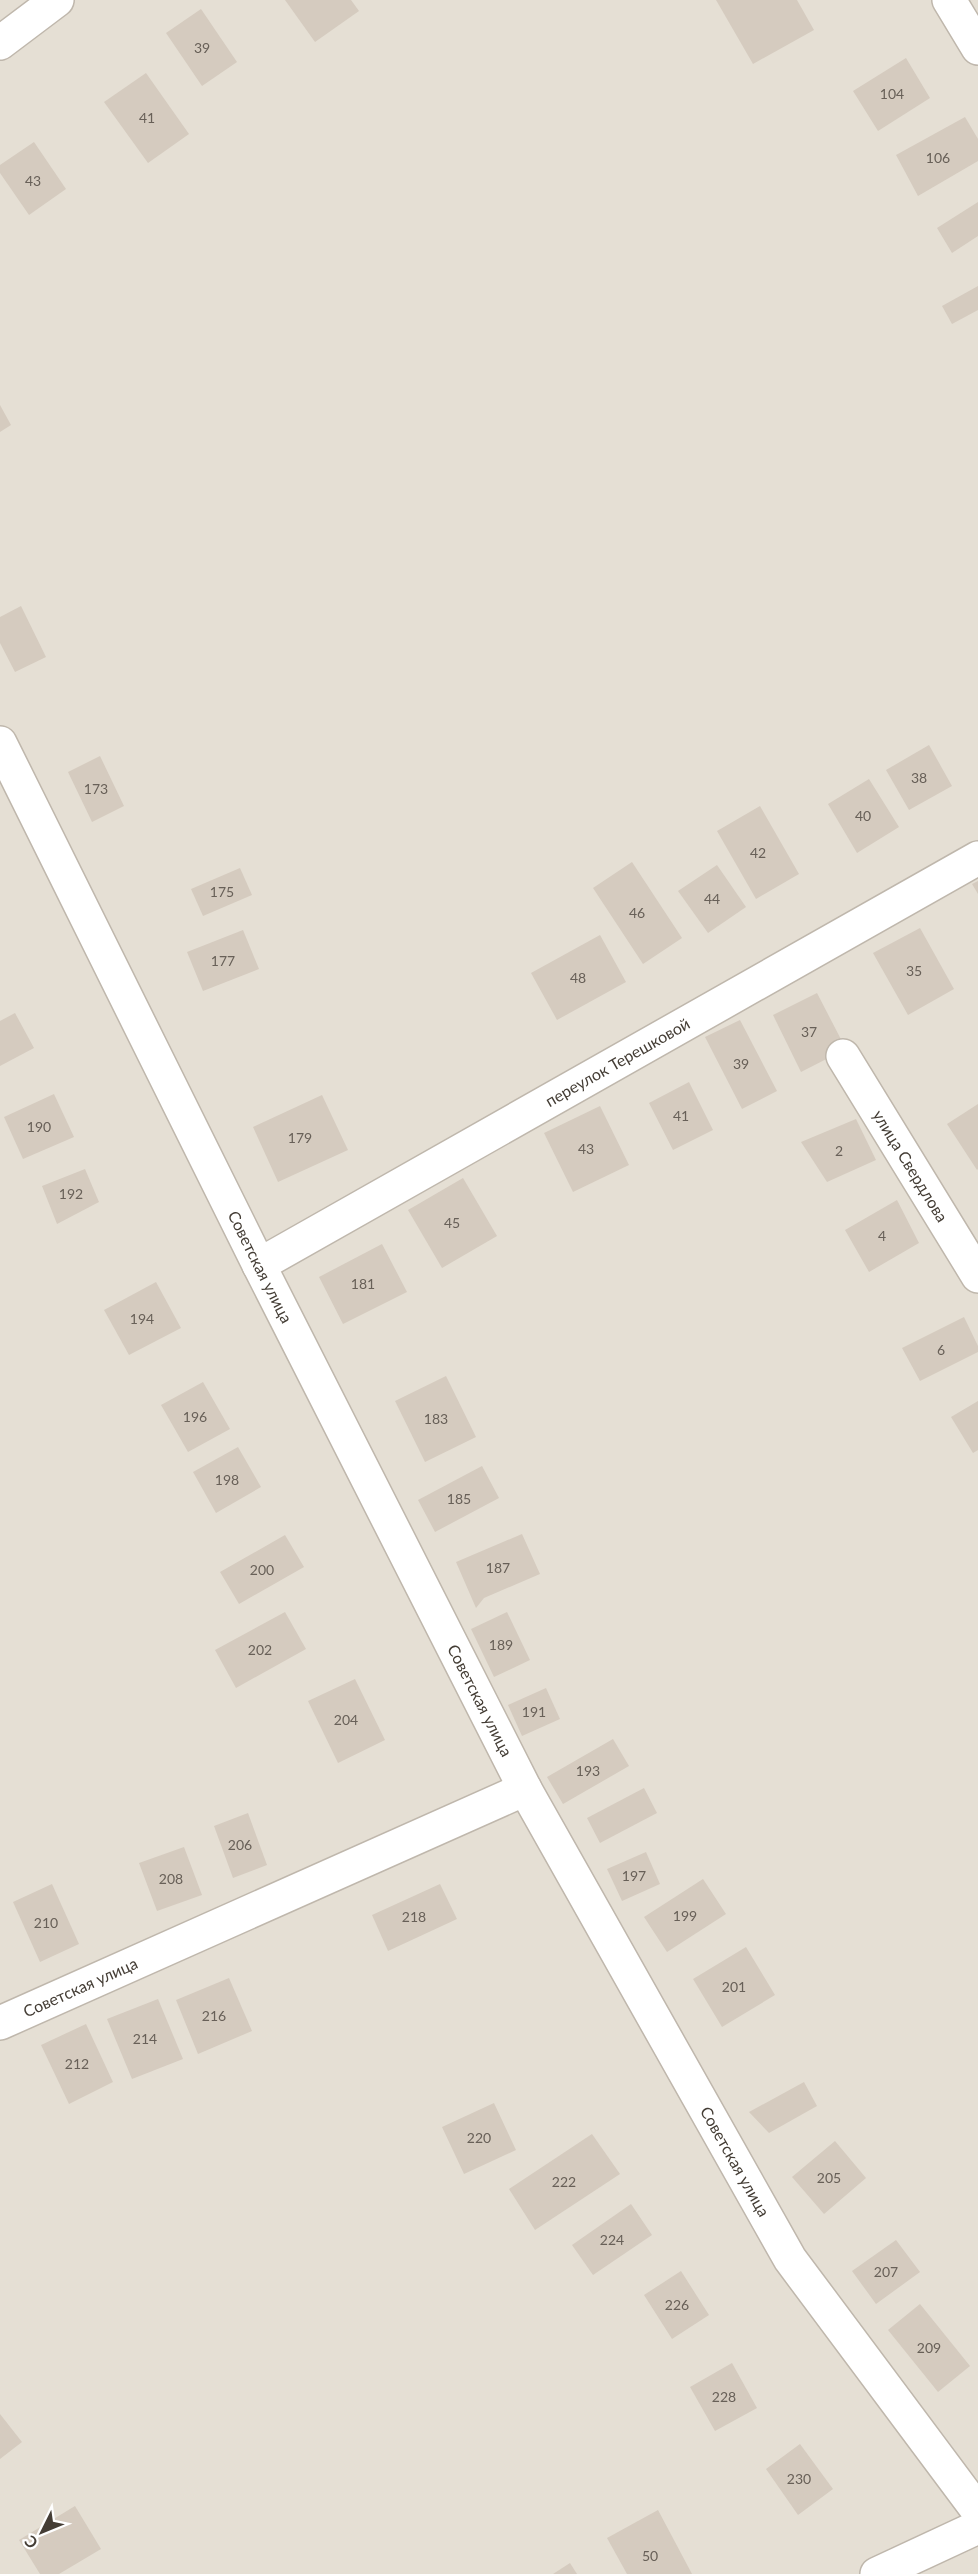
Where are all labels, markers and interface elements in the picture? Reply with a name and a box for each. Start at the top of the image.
house number: 39 [194,39,210,56]
house number: 104 [880,85,904,102]
house number: 41 [139,109,155,126]
house number: 106 [926,149,950,166]
house number: 43 [25,172,41,189]
house number: 38 [911,769,927,786]
house number: 173 [84,780,108,797]
house number: 40 [855,807,871,824]
house number: 42 [750,844,766,861]
house number: 175 [210,883,234,900]
house number: 44 [704,890,720,907]
house number: 46 [629,904,645,921]
house number: 177 [211,952,235,969]
house number: 35 [906,962,922,979]
house number: 48 [570,969,586,986]
street label: переулок Терешковой [542,1013,693,1110]
house number: 37 [801,1023,817,1040]
house number: 39 [733,1055,749,1072]
street label: улица Свердлова [869,1106,952,1225]
house number: 41 [673,1107,689,1124]
house number: 190 [27,1118,51,1135]
house number: 179 [288,1129,312,1146]
house number: 43 [578,1140,594,1157]
house number: 2 [835,1142,843,1159]
house number: 192 [59,1185,83,1202]
street label: Советская улица [225,1207,297,1326]
house number: 45 [444,1214,460,1231]
house number: 4 [878,1227,886,1244]
house number: 181 [351,1275,375,1292]
house number: 194 [130,1310,154,1327]
house number: 6 [937,1341,945,1358]
house number: 196 [183,1408,207,1425]
house number: 183 [424,1410,448,1427]
house number: 198 [215,1471,239,1488]
house number: 185 [447,1490,471,1507]
house number: 187 [486,1559,510,1576]
house number: 200 [250,1561,274,1578]
house number: 189 [489,1636,513,1653]
house number: 202 [248,1641,272,1658]
street label: Советская улица [444,1641,517,1759]
house number: 191 [522,1703,546,1720]
house number: 204 [334,1711,358,1728]
house number: 193 [576,1762,600,1779]
house number: 206 [228,1836,252,1853]
house number: 197 [622,1867,646,1884]
house number: 208 [159,1870,183,1887]
house number: 199 [673,1907,697,1924]
house number: 218 [402,1908,426,1925]
house number: 210 [34,1914,58,1931]
street label: Советская улица [20,1953,140,2020]
house number: 201 [722,1978,746,1995]
house number: 216 [202,2007,226,2024]
house number: 214 [133,2030,157,2047]
house number: 212 [65,2055,89,2072]
street label: Советская улица [697,2103,774,2220]
house number: 220 [467,2129,491,2146]
house number: 205 [817,2169,841,2186]
house number: 222 [552,2173,576,2190]
house number: 224 [600,2231,624,2248]
house number: 207 [874,2263,898,2280]
house number: 226 [665,2296,689,2313]
house number: 209 [917,2339,941,2356]
house number: 228 [712,2388,736,2405]
house number: 230 [787,2470,811,2487]
north arrow [12,2502,72,2562]
text: С [20,2532,41,2553]
house number: 50 [642,2547,658,2564]

